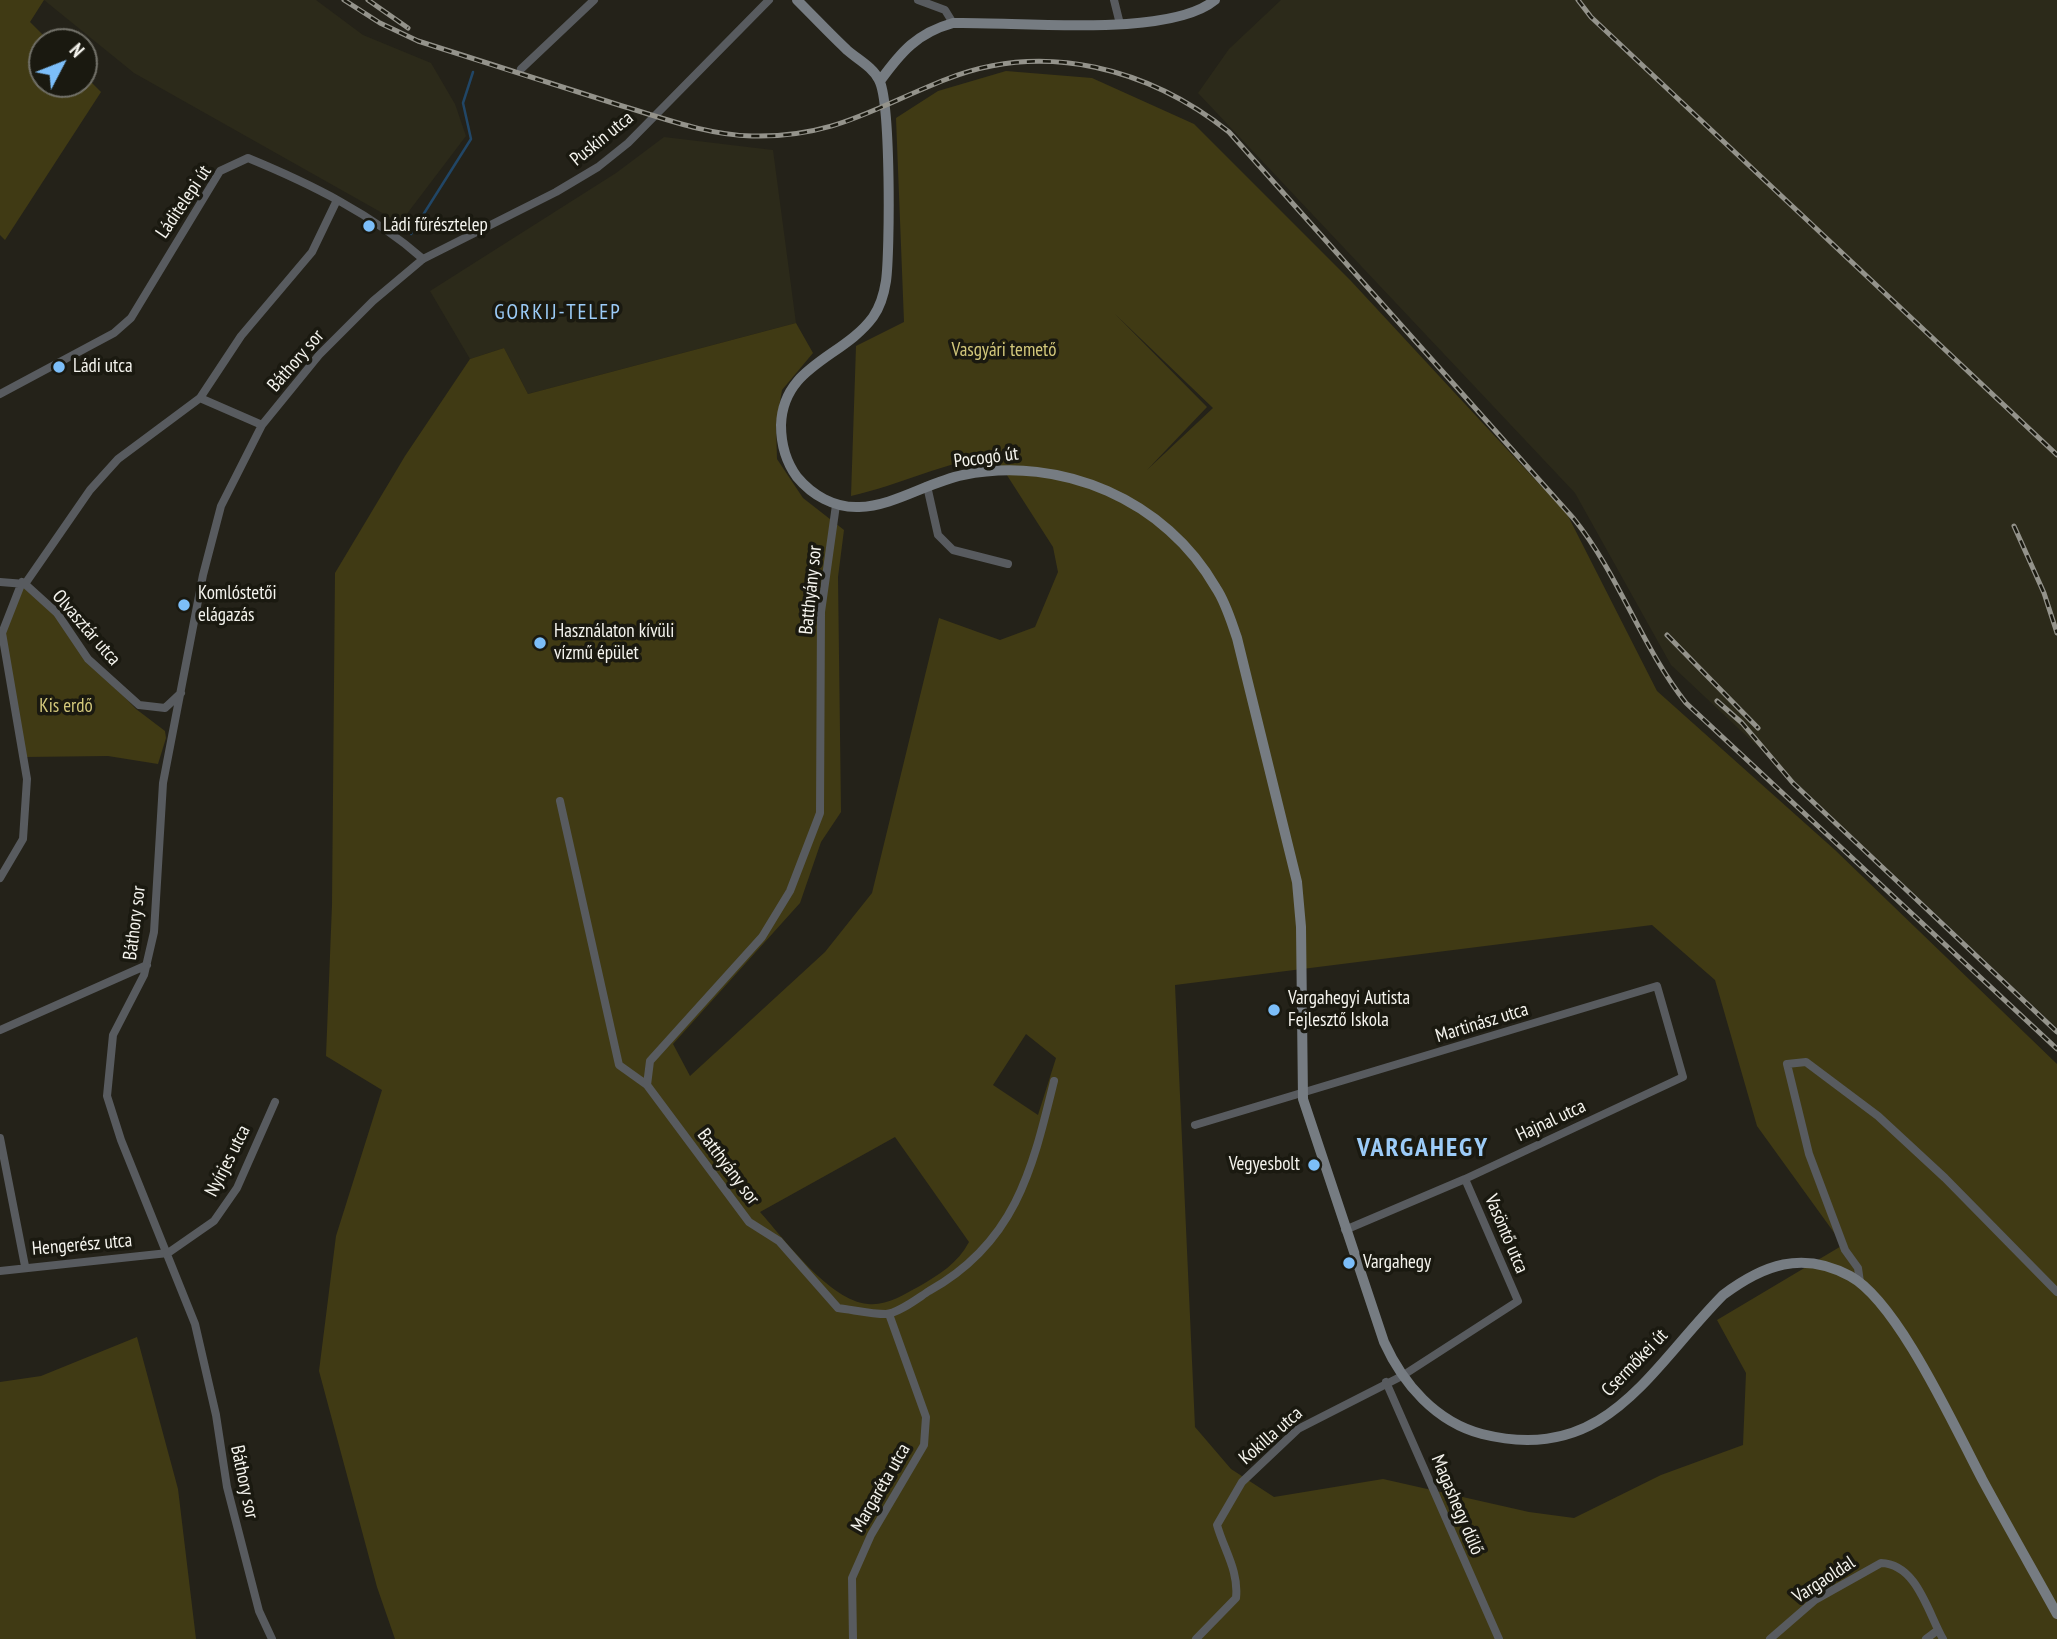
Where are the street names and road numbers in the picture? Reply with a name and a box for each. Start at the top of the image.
street label: Puskin utca [566,107,638,171]
street label: Láditelepi út [151,161,217,243]
street label: Báthory sor [263,325,329,397]
street label: Pocogó út [952,443,1020,473]
street label: Batthyány sor [795,544,827,636]
street label: Olvasztár utca [47,585,125,671]
street label: Báthory sor [119,885,151,961]
street label: Martinász utca [1433,998,1531,1048]
street label: Hajnal utca [1513,1095,1589,1147]
street label: Nyírjes utca [200,1122,256,1200]
street label: Batthyány sor [692,1124,764,1210]
street label: Vasöntő utca [1479,1191,1533,1277]
street label: Hengerész utca [31,1229,133,1261]
street label: Csermőkei út [1597,1324,1673,1402]
street label: Kokilla utca [1235,1402,1307,1470]
street label: Margaréta utca [847,1440,915,1536]
street label: Báthory sor [225,1443,263,1521]
street label: Magashegy dűlő [1426,1452,1488,1558]
street label: Vargaoldal [1789,1552,1859,1608]

